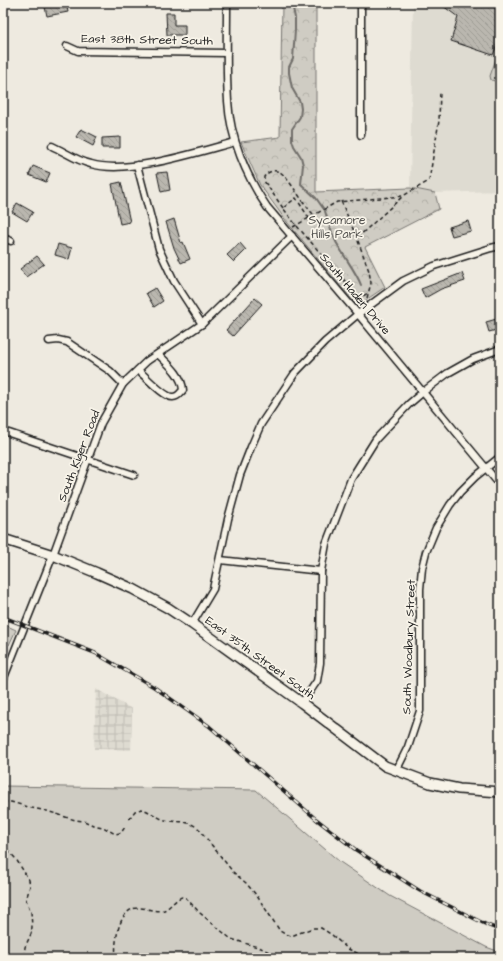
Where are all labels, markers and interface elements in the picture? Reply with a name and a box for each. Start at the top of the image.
street label: East 38th Street South [81,30,213,50]
park label: Sycamore Hills Park [308,212,366,243]
street label: South Haden Drive [316,250,395,339]
street label: South Kiger Road [54,408,105,505]
street label: South Woodbury Street [398,579,421,715]
street label: East 35th Street South [202,612,319,704]

